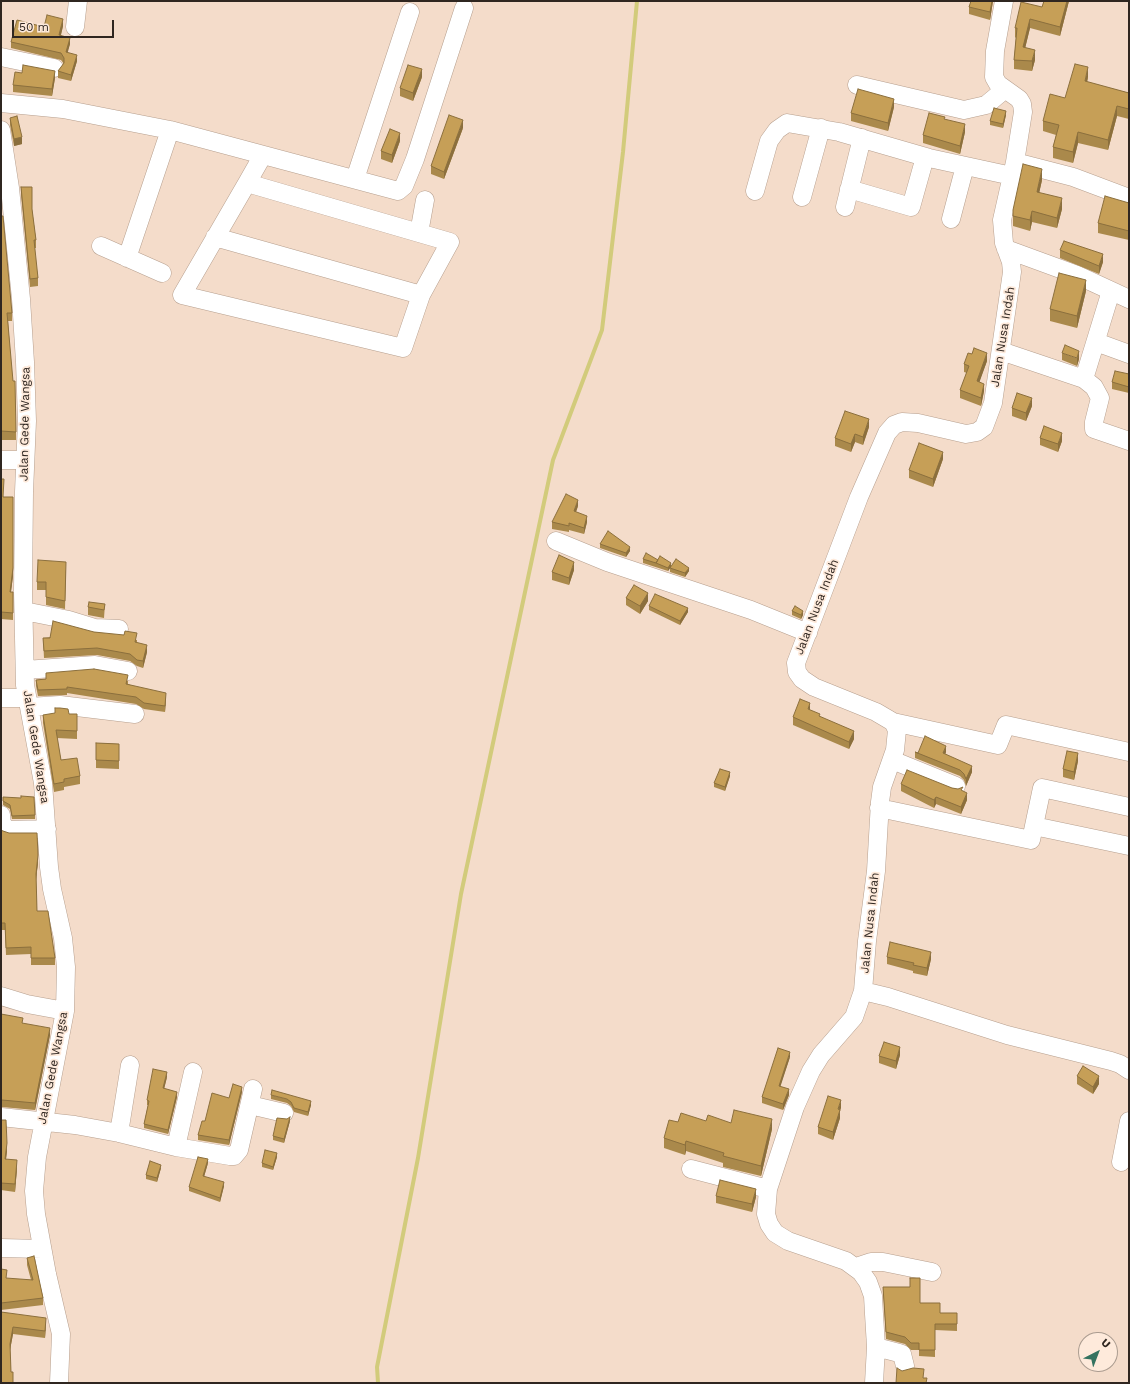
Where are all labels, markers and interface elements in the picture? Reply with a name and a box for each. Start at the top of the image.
scale bar [14,12,116,38]
text: 50 m [19,20,49,34]
street label: Jalan Nusa Indah [988,286,1018,388]
street label: Jalan Gede Wangsa [17,367,33,481]
street label: Jalan Nusa Indah [792,557,842,657]
street label: Jalan Gede Wangsa [20,689,52,805]
street label: Jalan Nusa Indah [858,872,882,974]
street label: Jalan Gede Wangsa [35,1011,71,1125]
north arrow [1078,1332,1118,1372]
text: U [1098,1336,1113,1351]

